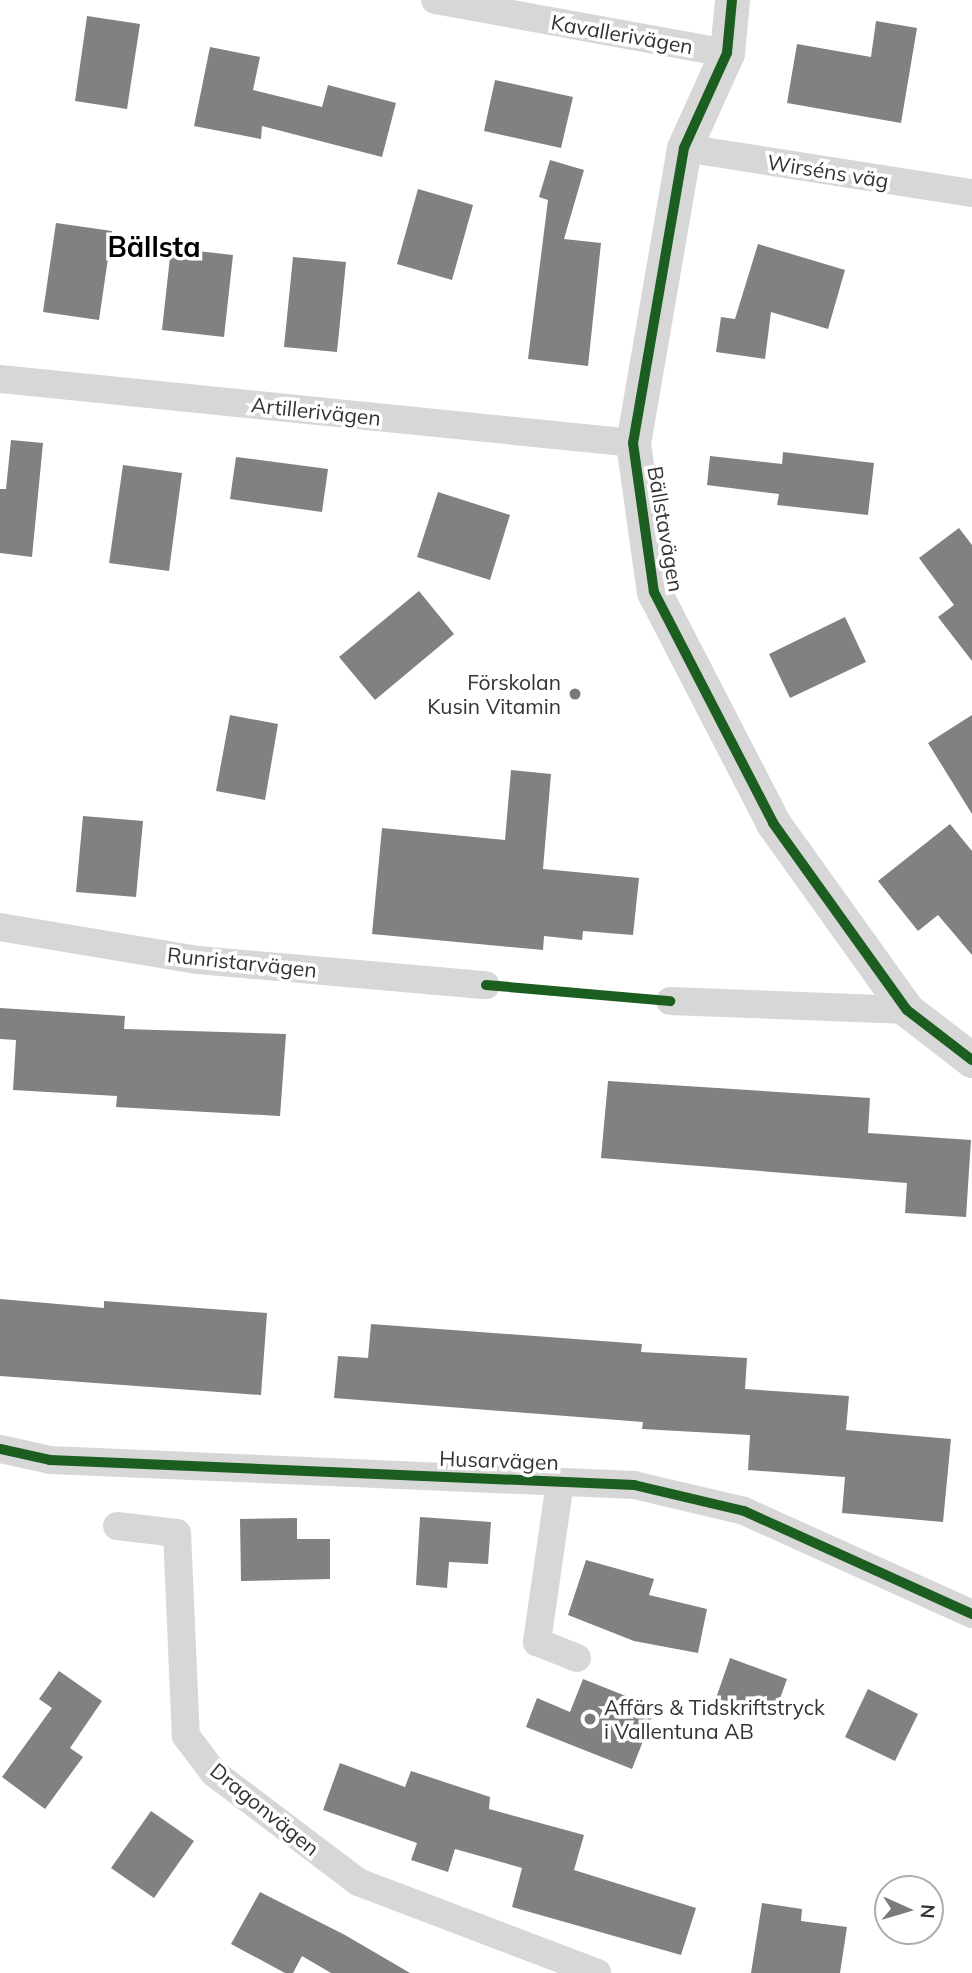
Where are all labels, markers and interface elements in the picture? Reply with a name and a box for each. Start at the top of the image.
street label: Kavallerivägen [549,9,695,59]
street label: Wirséns väg [766,149,890,193]
district label: Bällsta [107,230,201,264]
street label: Artillerivägen [250,392,382,430]
street label: Bällstavägen [643,464,689,594]
place label: Förskolan Kusin Vitamin [427,669,561,719]
marker: Förskolan Kusin Vitamin [567,686,583,702]
street label: Runristarvägen [166,942,318,982]
street label: Husarvägen [439,1445,559,1475]
place label: Affärs & Tidskriftstryck i Vallentuna AB [604,1694,825,1744]
marker: Affärs & Tidskriftstryck i Vallentuna AB [582,1711,598,1727]
street label: Dragonvägen [205,1757,325,1861]
north arrow [874,1875,944,1945]
text: N [915,1903,940,1919]

